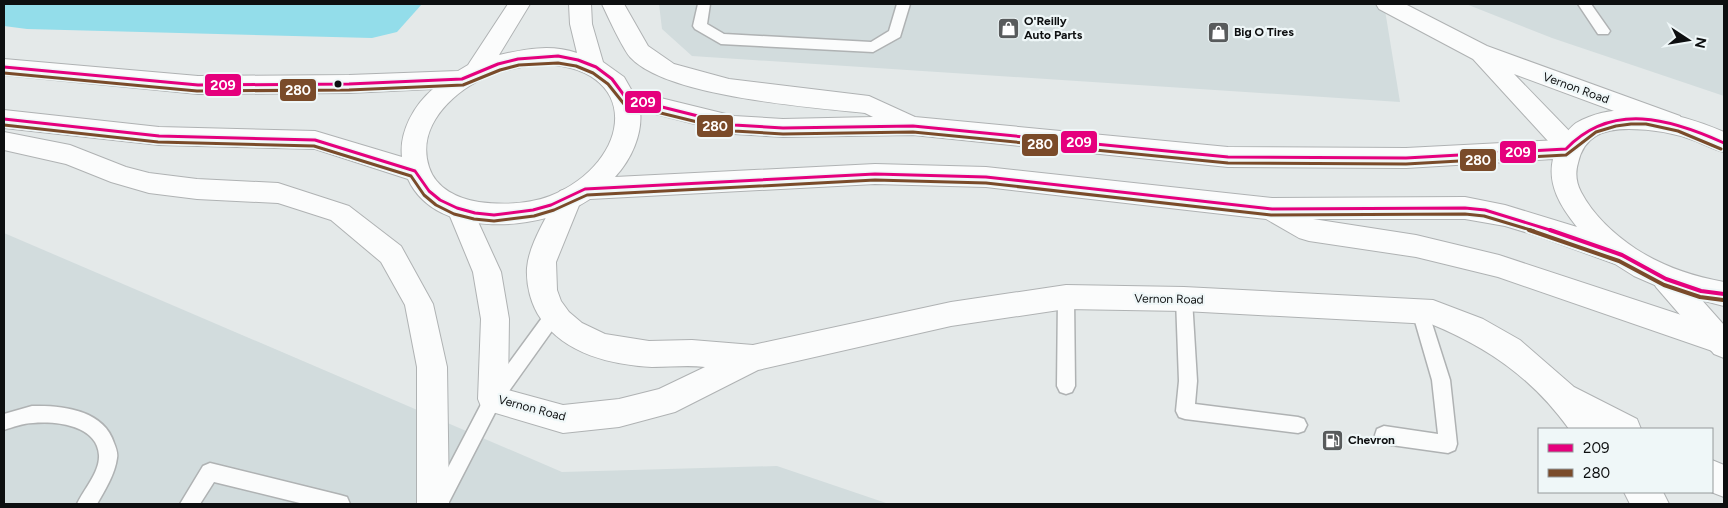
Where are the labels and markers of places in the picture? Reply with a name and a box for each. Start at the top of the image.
place label: O'Reilly Auto Parts [1024,14,1083,42]
shop icon: O'Reilly Auto Parts [996,16,1020,40]
shop icon: Big O Tires [1206,20,1230,44]
place label: Big O Tires [1234,25,1294,39]
unlabelled marker [333,79,343,89]
fuel station icon: Chevron [1320,428,1344,452]
place label: Chevron [1348,433,1395,447]

